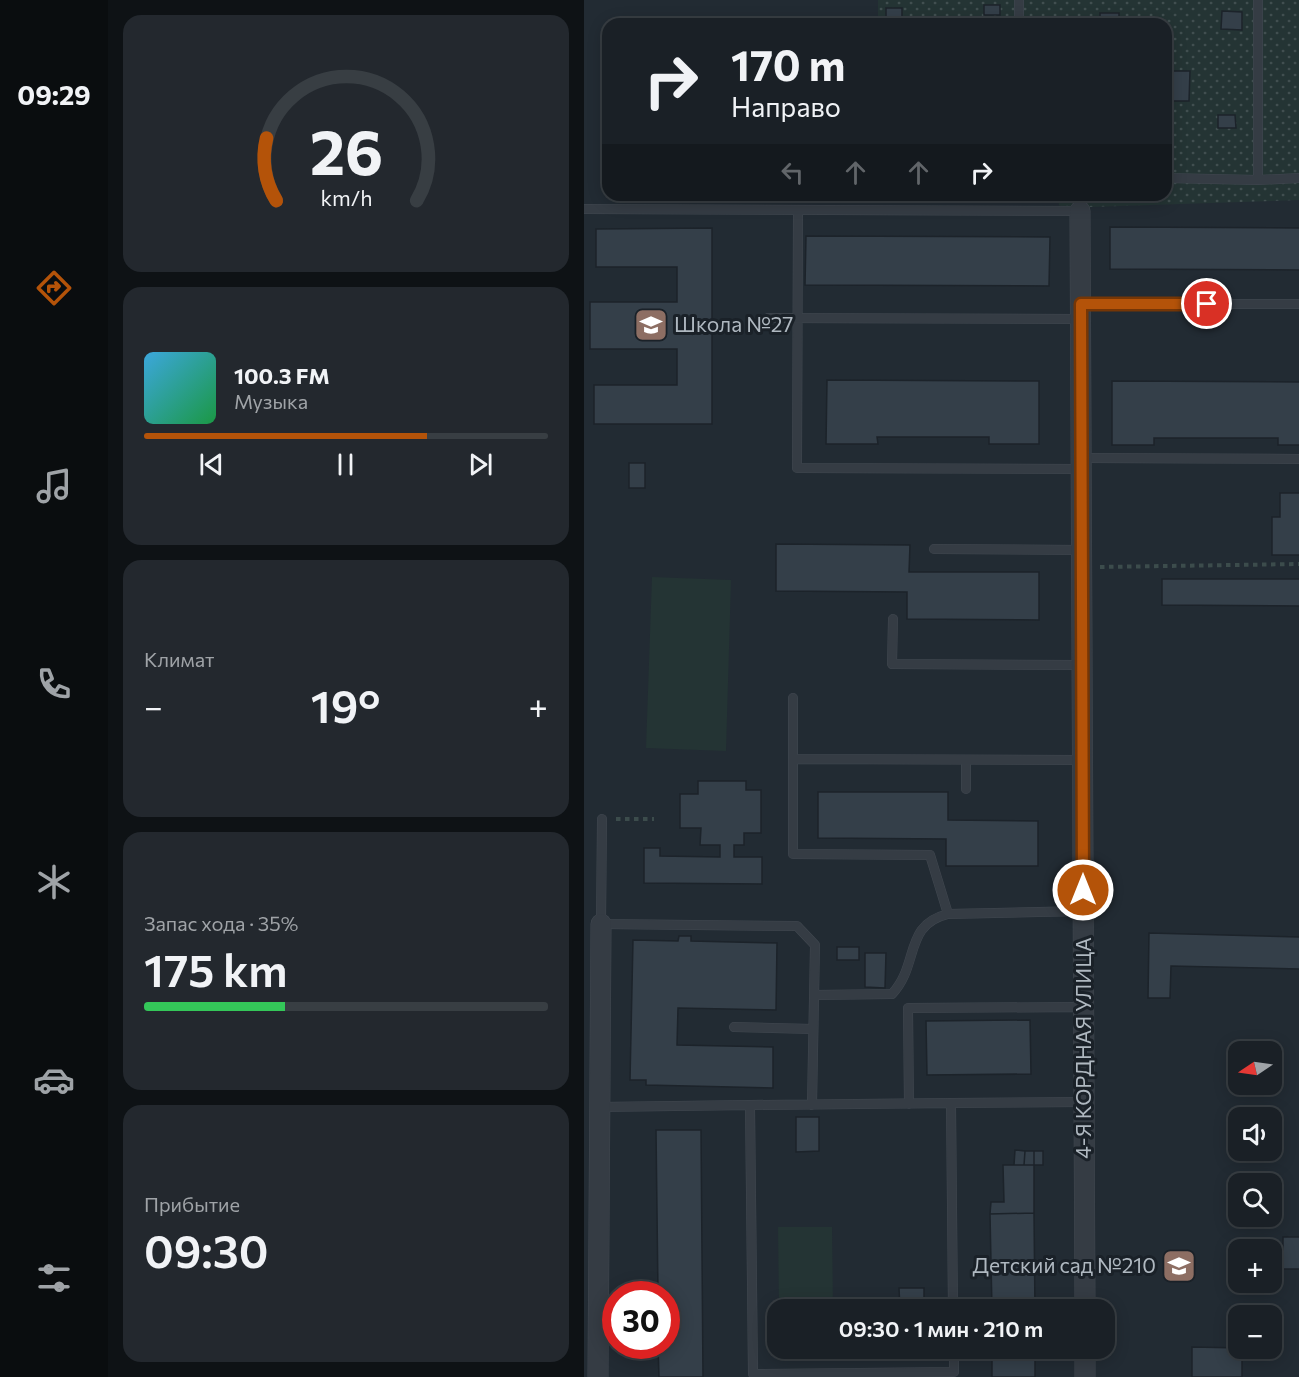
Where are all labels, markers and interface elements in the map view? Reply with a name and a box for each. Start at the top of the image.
text: 170 m [731,38,845,90]
icon: right [632,42,710,120]
text: 09:29 [17,78,91,111]
text: Направо [731,90,841,123]
text: 26 [309,112,383,188]
icon: left [776,156,809,189]
icon: ahead [839,156,872,189]
icon: ahead [902,156,935,189]
icon: right [965,156,998,189]
text: km/h [320,184,372,210]
icon: directions [33,267,75,309]
pin [1181,278,1232,329]
icon: arrive [1190,287,1223,320]
school or university icon: Школа №27 [633,307,669,343]
place label: Школа №27 [674,311,793,336]
text: 100.3 FM [234,362,330,389]
text: Музыка [234,389,308,413]
icon: previous [195,448,228,481]
icon: pause [329,448,362,481]
icon: next [464,448,497,481]
icon: music [33,465,75,507]
text: Климат [144,647,214,671]
icon: phone [33,663,75,705]
text: 19° [311,677,380,732]
text: − [144,685,163,726]
text: + [529,685,548,726]
position arrow [1051,858,1115,922]
icon: climate [33,861,75,903]
text: Запас хода · 35% [144,911,298,935]
street label: 4-Я КОРДНАЯ УЛИЦА [1070,937,1095,1159]
text: 175 km [144,941,288,996]
north arrow [1228,1041,1282,1095]
map controls [1228,1041,1282,1359]
icon: car [33,1059,75,1101]
button: sound [1228,1107,1282,1161]
button: search [1228,1173,1282,1227]
text: Прибытие [144,1192,240,1216]
text: 09:30 [144,1222,269,1277]
button: + [1228,1239,1282,1293]
school or university icon: Детский сад №210 [1161,1248,1197,1284]
place label: Детский сад №210 [972,1252,1156,1277]
icon: filters [33,1257,75,1299]
speed limit sign: 30 [602,1281,680,1359]
button: − [1228,1305,1282,1359]
text: 09:30 · 1 мин · 210 m [839,1315,1043,1342]

